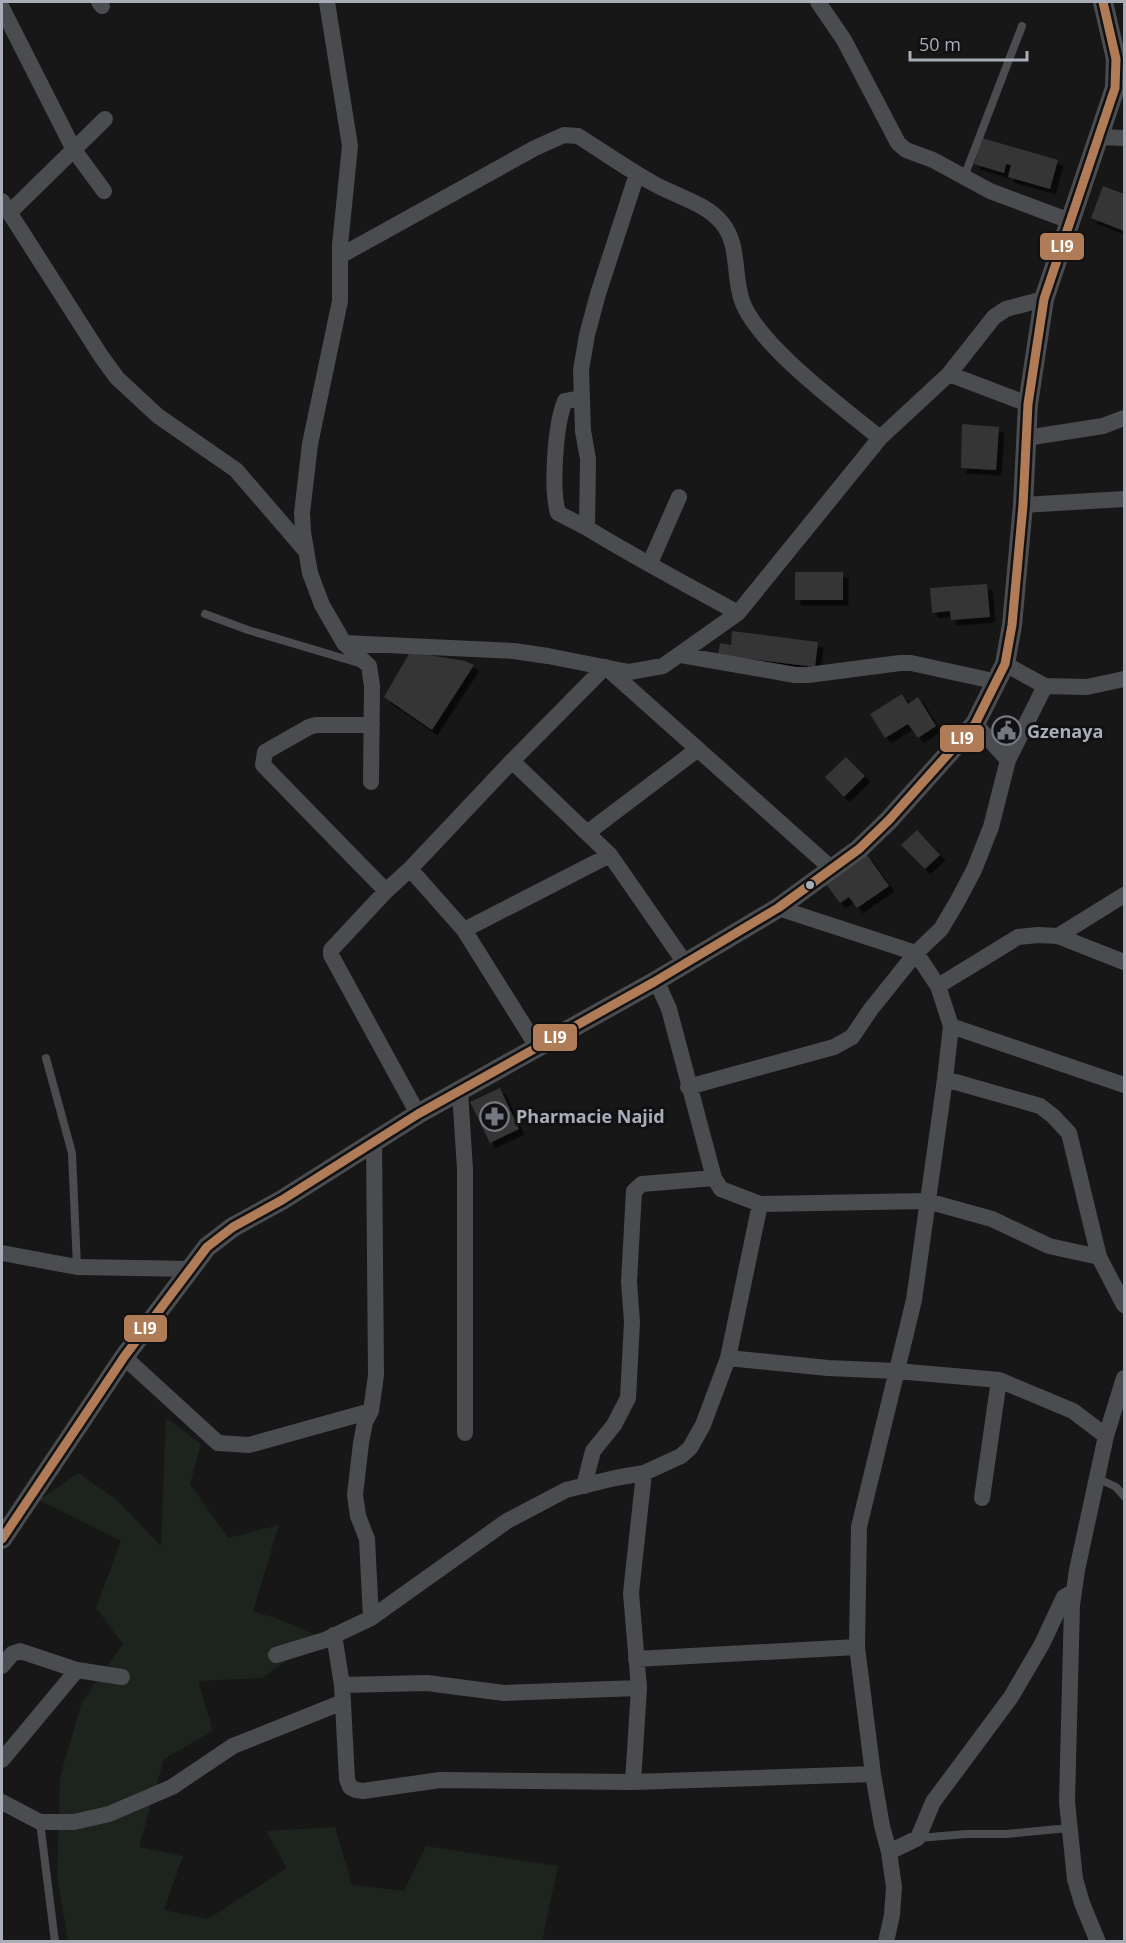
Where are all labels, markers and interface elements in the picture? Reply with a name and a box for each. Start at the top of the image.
scale bar [910,24,1027,62]
text: 50 m [919,32,961,56]
line badge: LI9 [1039,232,1085,261]
text: LI9 [1050,235,1074,257]
public building icon: Gzenaya [990,715,1022,747]
place label: Gzenaya [1027,719,1103,743]
line badge: LI9 [939,724,985,753]
text: LI9 [950,727,974,749]
unlabelled marker [804,879,816,891]
line badge: LI9 [532,1023,578,1052]
text: LI9 [543,1026,567,1048]
pharmacy icon: Pharmacie Najid [479,1100,511,1132]
place label: Pharmacie Najid [516,1104,665,1128]
line badge: LI9 [123,1314,168,1343]
text: LI9 [133,1317,157,1339]

